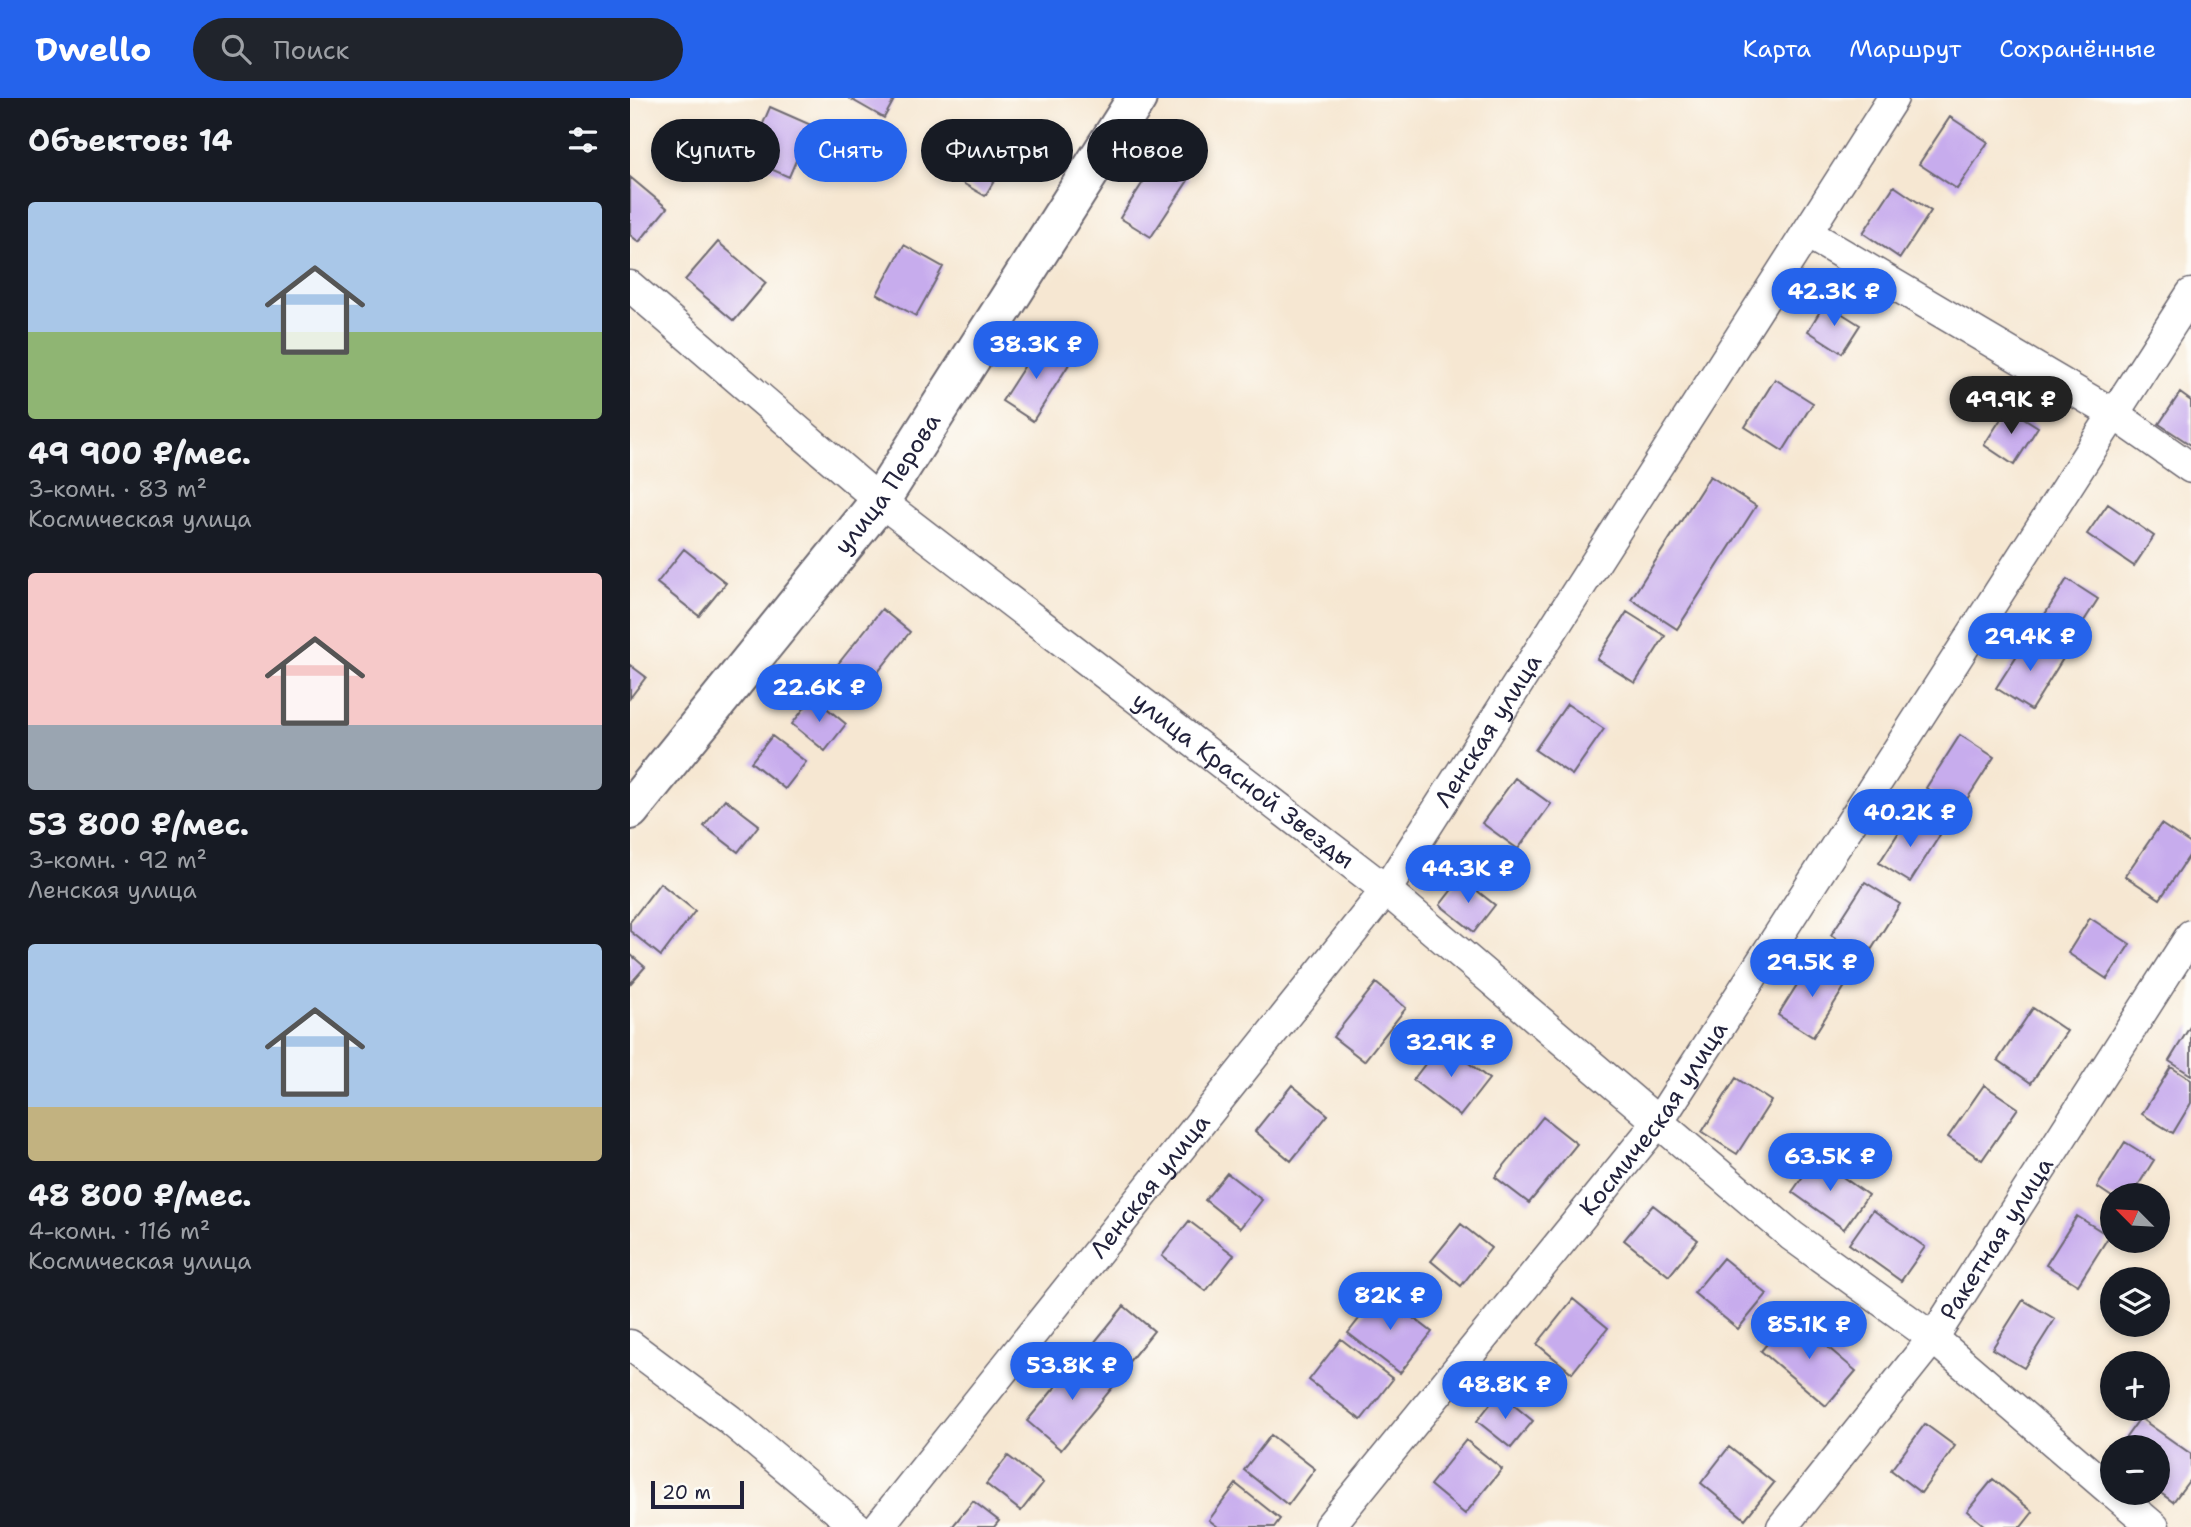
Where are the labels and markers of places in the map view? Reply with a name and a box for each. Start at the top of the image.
pin: 42.3K ₽ [1769,268,1899,328]
pin: 38.3K ₽ [971,322,1101,381]
pin: 49.9K ₽ [1946,376,2076,436]
pin: 29.4K ₽ [1965,614,2095,673]
pin: 22.6K ₽ [754,664,884,724]
pin: 40.2K ₽ [1845,790,1975,849]
pin: 44.3K ₽ [1403,846,1533,905]
pin: 29.5K ₽ [1747,940,1877,999]
pin: 32.9K ₽ [1386,1020,1516,1079]
pin: 63.5K ₽ [1765,1134,1895,1193]
pin: 82K ₽ [1341,1272,1439,1332]
pin: 85.1K ₽ [1744,1302,1874,1361]
pin: 53.8K ₽ [1007,1342,1137,1402]
pin: 48.8K ₽ [1440,1362,1570,1421]

